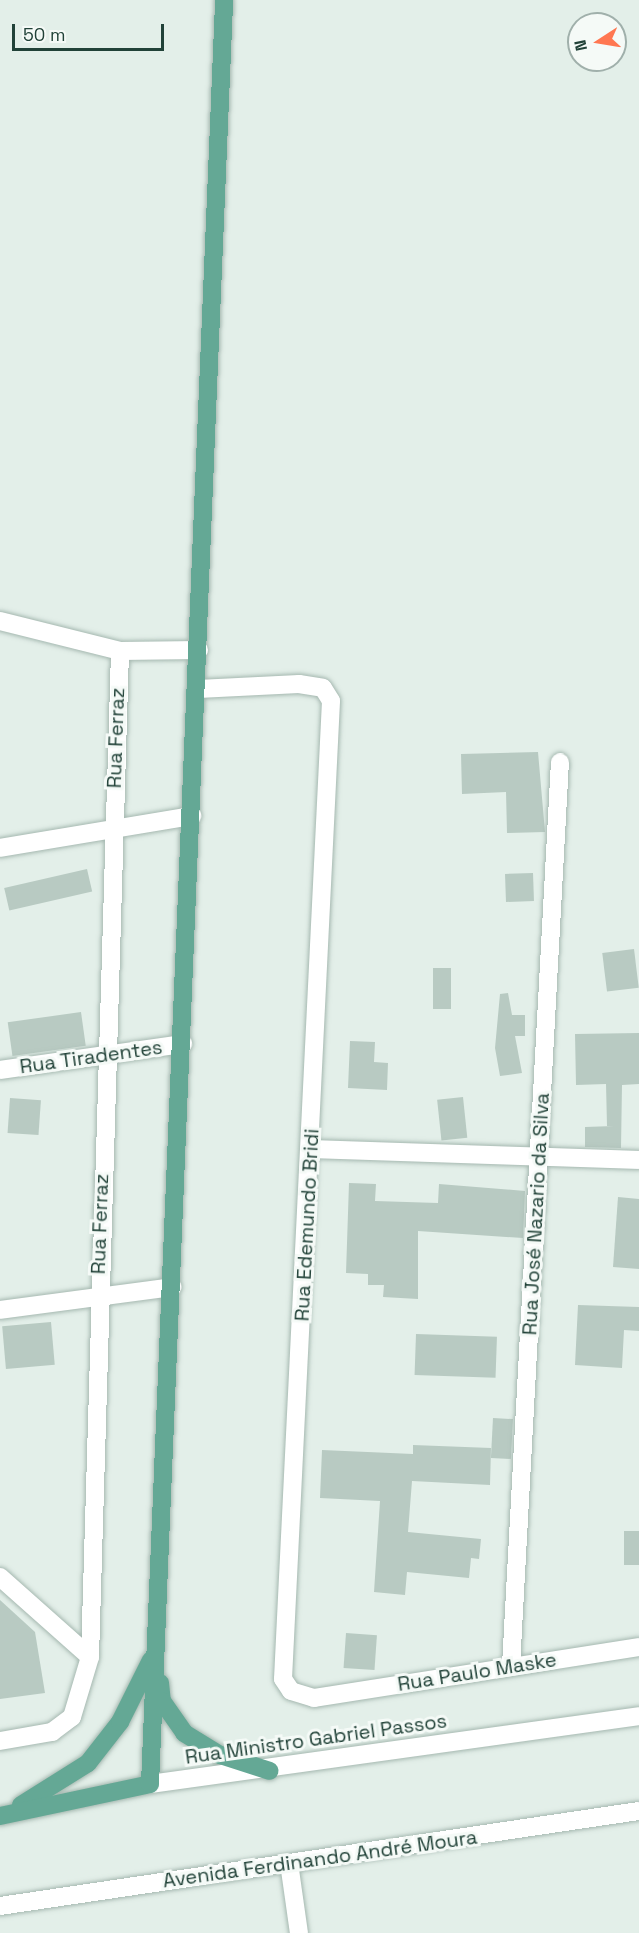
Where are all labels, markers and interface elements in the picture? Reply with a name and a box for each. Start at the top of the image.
scale bar [15,12,166,50]
north arrow [567,12,627,72]
text: 50 m [23,23,65,46]
text: N [569,38,592,53]
street label: Rua Ferraz [102,687,130,789]
street label: Rua Tiradentes [18,1035,164,1079]
street label: Rua José Nazario da Silva [518,1092,554,1336]
street label: Rua Edemundo Bridi [290,1128,324,1322]
street label: Rua Ferraz [86,1173,114,1275]
street label: Rua Paulo Maske [396,1648,558,1696]
street label: Rua Ministro Gabriel Passos [184,1709,448,1769]
street label: Avenida Ferdinando André Moura [161,1825,479,1893]

